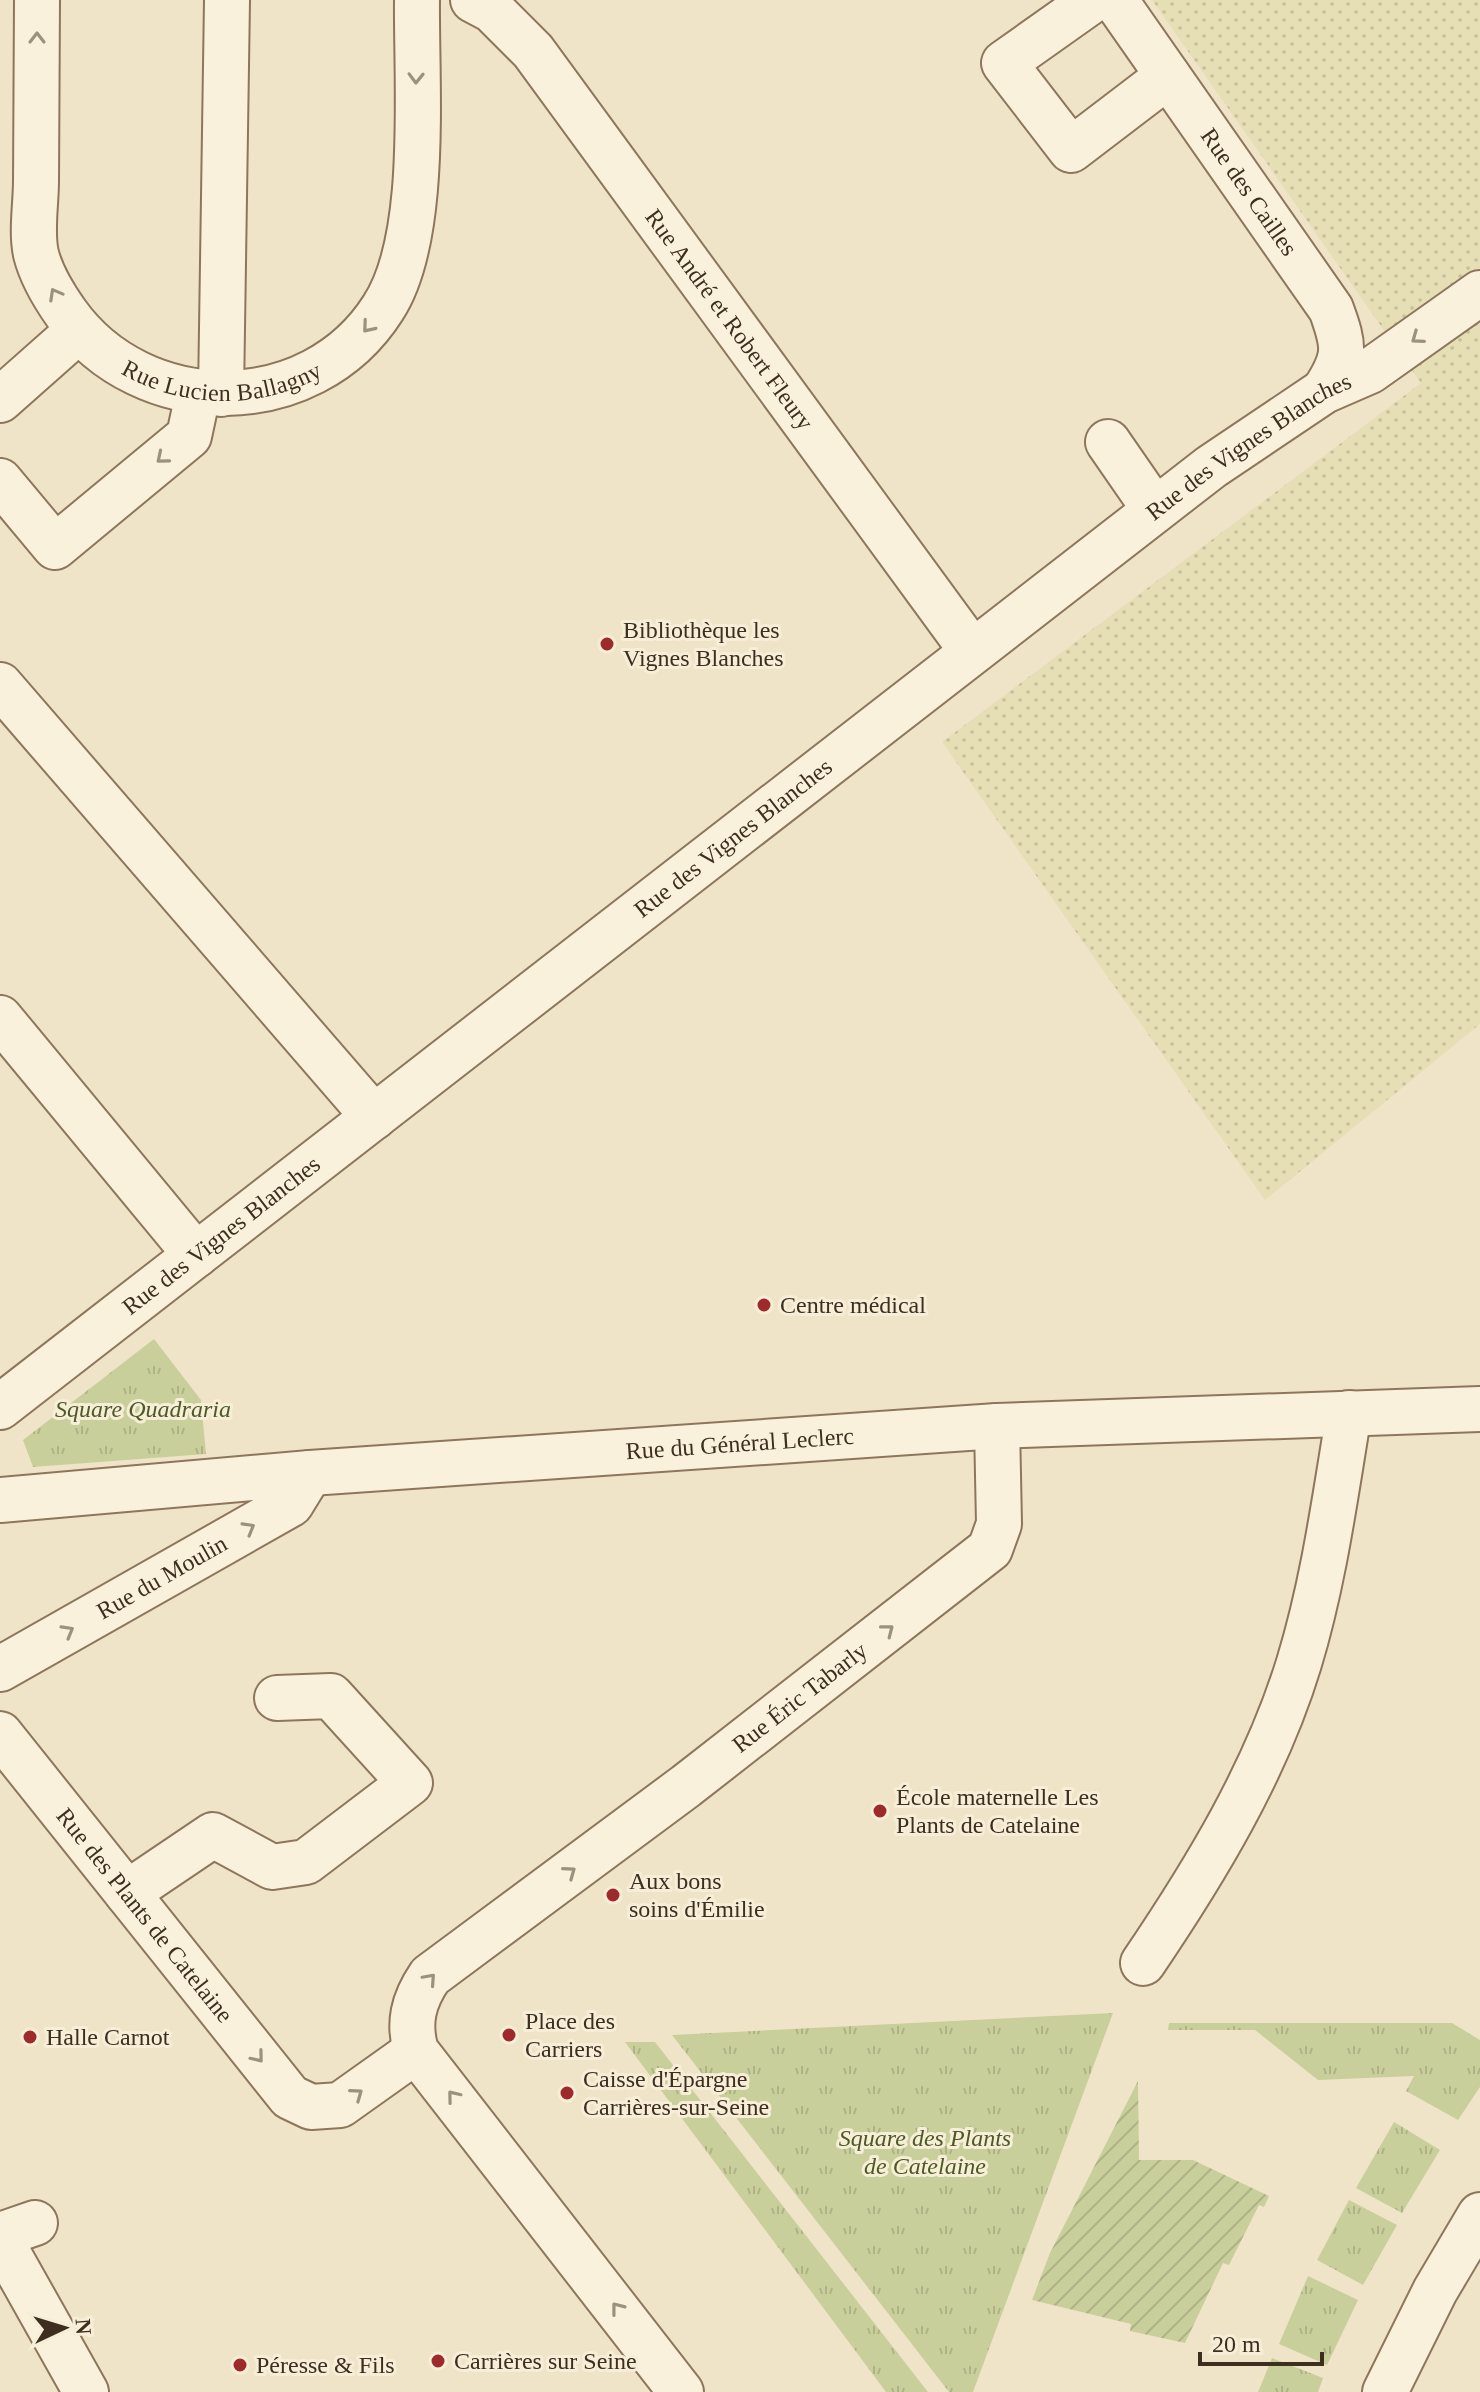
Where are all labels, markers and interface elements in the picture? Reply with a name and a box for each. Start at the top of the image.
one-way arrow [28,31,46,44]
one-way arrow [407,72,424,85]
street label: Rue des Cailles [1196,123,1303,260]
street label: Rue André et Robert Fleury [640,204,819,435]
one-way arrow [49,288,65,303]
one-way arrow [363,318,378,332]
one-way arrow [1411,328,1425,343]
street label: Rue Lucien Ballagny [120,348,324,376]
text: Rue Lucien Ballagny [118,355,325,406]
street label: Rue des Vignes Blanches [1141,368,1355,525]
one-way arrow [157,448,171,463]
place label: Bibliothèque les Vignes Blanches [623,617,784,671]
marker: Bibliothèque les Vignes Blanches [598,635,616,653]
street label: Rue des Vignes Blanches [629,753,837,923]
street label: Rue des Vignes Blanches [117,1151,325,1320]
place label: Centre médical [780,1292,926,1318]
marker: Centre médical [755,1296,773,1314]
park label: Square Quadraria [55,1396,231,1422]
street label: Rue du Général Leclerc [625,1423,855,1464]
one-way arrow [240,1522,255,1538]
street label: Rue du Moulin [92,1530,231,1624]
one-way arrow [59,1625,74,1641]
one-way arrow [879,1625,893,1640]
street label: Rue Éric Tabarly [727,1637,872,1758]
place label: École maternelle Les Plants de Catelaine [896,1784,1099,1838]
marker: École maternelle Les Plants de Catelaine [871,1802,889,1820]
street label: Rue des Plants de Catelaine [51,1803,238,2028]
one-way arrow [561,1867,575,1881]
place label: Aux bons soins d'Émilie [629,1868,765,1922]
marker: Aux bons soins d'Émilie [604,1886,622,1904]
one-way arrow [421,1974,436,1988]
place label: Place des Carriers [525,2008,615,2062]
place label: Halle Carnot [46,2024,170,2050]
marker: Place des Carriers [500,2026,518,2044]
marker: Halle Carnot [21,2028,39,2046]
one-way arrow [248,2048,263,2062]
place label: Caisse d'Épargne Carrières-sur-Seine [583,2066,769,2120]
marker: Caisse d'Épargne Carrières-sur-Seine [558,2084,576,2102]
one-way arrow [348,2089,362,2104]
one-way arrow [448,2091,463,2105]
park label: Square des Plants de Catelaine [839,2125,1011,2179]
north arrow [24,2288,104,2368]
one-way arrow [612,2302,626,2317]
scale bar [1200,2316,1322,2366]
text: N [70,2318,96,2336]
text: 20 m [1212,2331,1261,2357]
place label: Carrières sur Seine [454,2348,637,2374]
place label: Péresse & Fils [256,2352,395,2378]
marker: Carrières sur Seine [429,2352,447,2370]
marker: Péresse & Fils [231,2356,249,2374]

